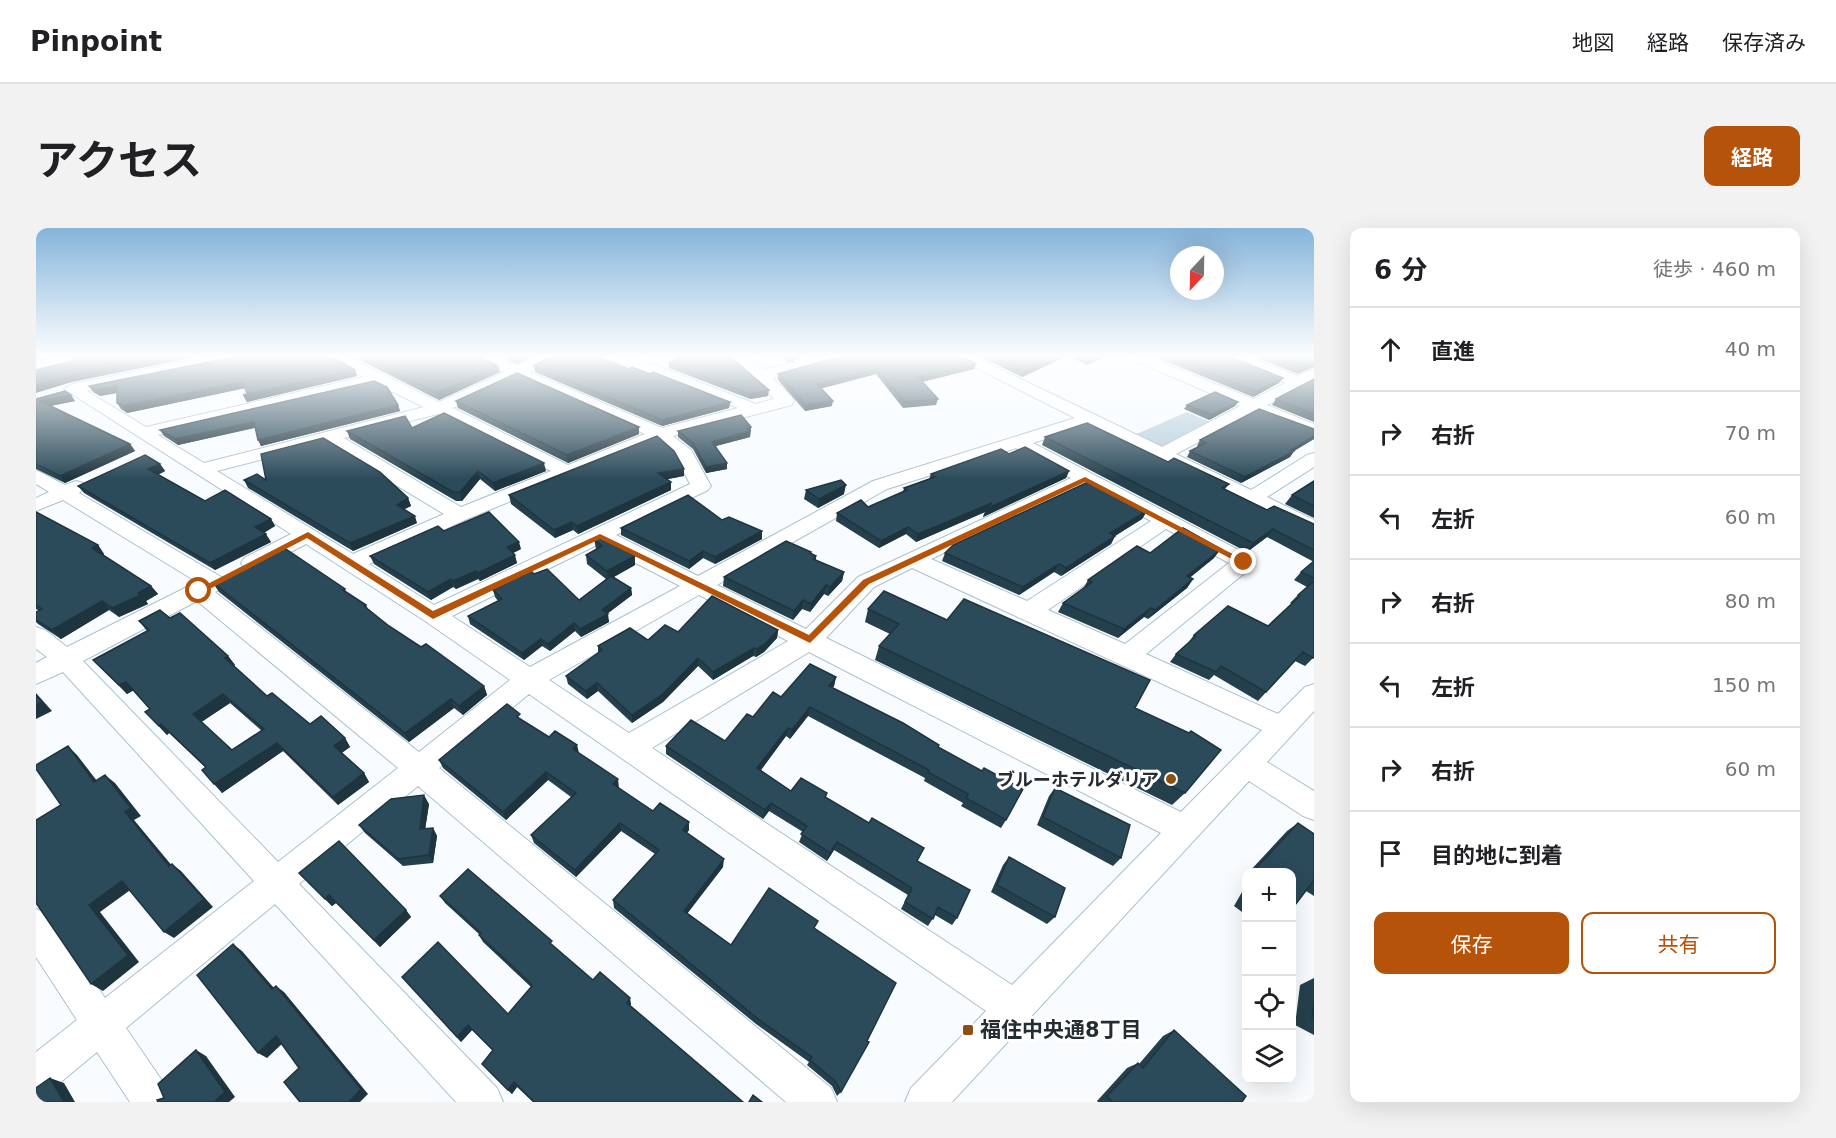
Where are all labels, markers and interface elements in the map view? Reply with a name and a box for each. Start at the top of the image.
text: Pinpoint [30,25,162,58]
text: 地図 [1572,31,1614,55]
text: 経路 [1647,31,1689,55]
text: 保存済み [1722,31,1806,55]
button: 経路 [1704,126,1800,186]
text: アクセス [36,136,202,185]
north arrow [1170,246,1224,300]
text: 6 分 [1374,255,1427,285]
text: 徒歩 · 460 m [1653,257,1776,281]
icon: ahead [1374,333,1407,366]
text: 40 m [1725,337,1776,361]
text: 直進 [1431,339,1475,364]
icon: right [1374,417,1407,450]
text: 70 m [1725,421,1776,445]
text: 右折 [1431,423,1475,448]
icon: left [1374,501,1407,534]
text: 60 m [1725,505,1776,529]
text: 左折 [1431,507,1475,532]
route end [1230,548,1256,574]
route start [185,577,211,603]
icon: right [1374,585,1407,618]
text: 80 m [1725,589,1776,613]
text: 右折 [1431,591,1475,616]
icon: left [1374,669,1407,702]
text: 150 m [1712,673,1776,697]
text: 左折 [1431,675,1475,700]
icon: right [1374,753,1407,786]
text: 60 m [1725,757,1776,781]
text: 右折 [1431,759,1475,784]
place label: ブルーホテルダリア [997,769,1159,790]
marker: ブルーホテルダリア [1164,772,1178,786]
icon: arrive [1374,837,1407,870]
text: 目的地に到着 [1431,843,1563,868]
map controls [1242,868,1296,1084]
button: + [1242,868,1296,922]
button: 保存 [1374,912,1569,974]
button: 共有 [1581,912,1776,974]
button: − [1242,922,1296,976]
button: locate [1242,976,1296,1030]
place label: 福住中央通8丁目 [980,1018,1142,1042]
marker: 福住中央通8丁目 [961,1023,975,1037]
button: layers [1242,1030,1296,1084]

